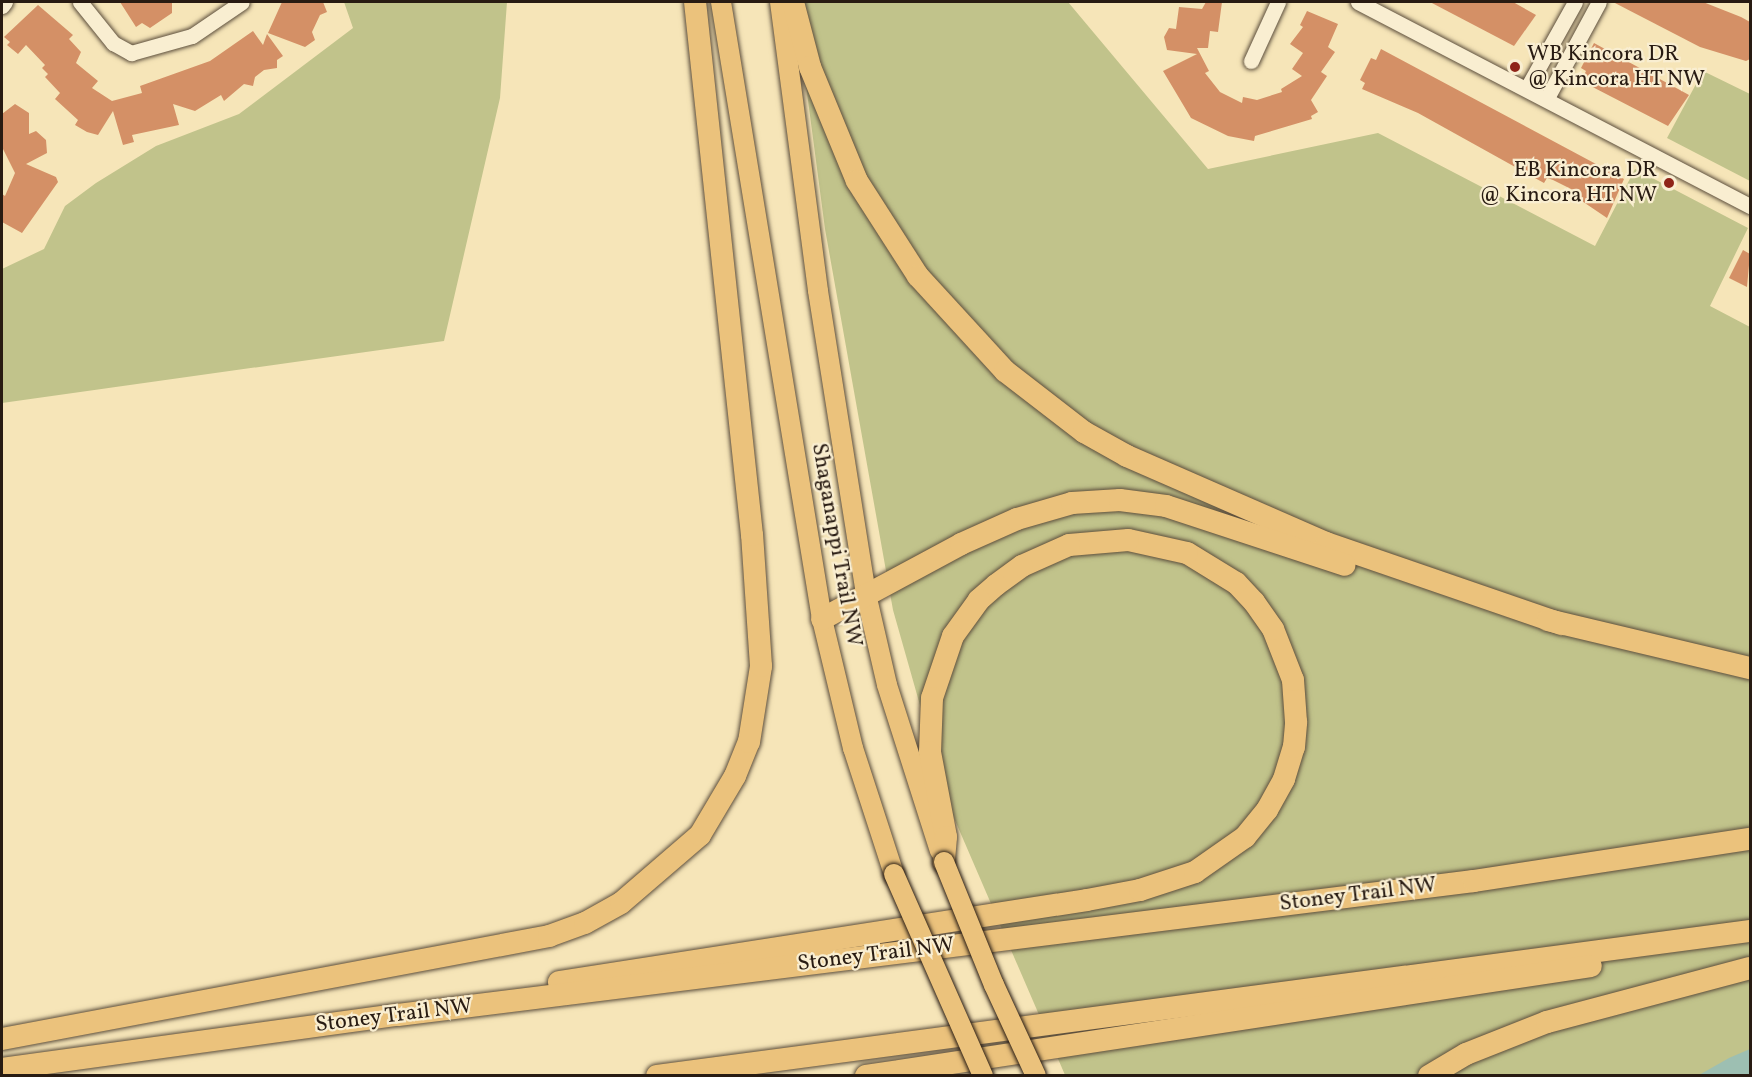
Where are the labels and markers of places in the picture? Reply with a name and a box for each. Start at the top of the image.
place label: WB Kincora DR @ Kincora HT NW [1527,41,1706,92]
marker: WB Kincora DR @ Kincora HT NW [1508,60,1522,74]
place label: EB Kincora DR @ Kincora HT NW [1478,157,1657,208]
marker: EB Kincora DR @ Kincora HT NW [1662,176,1676,190]

